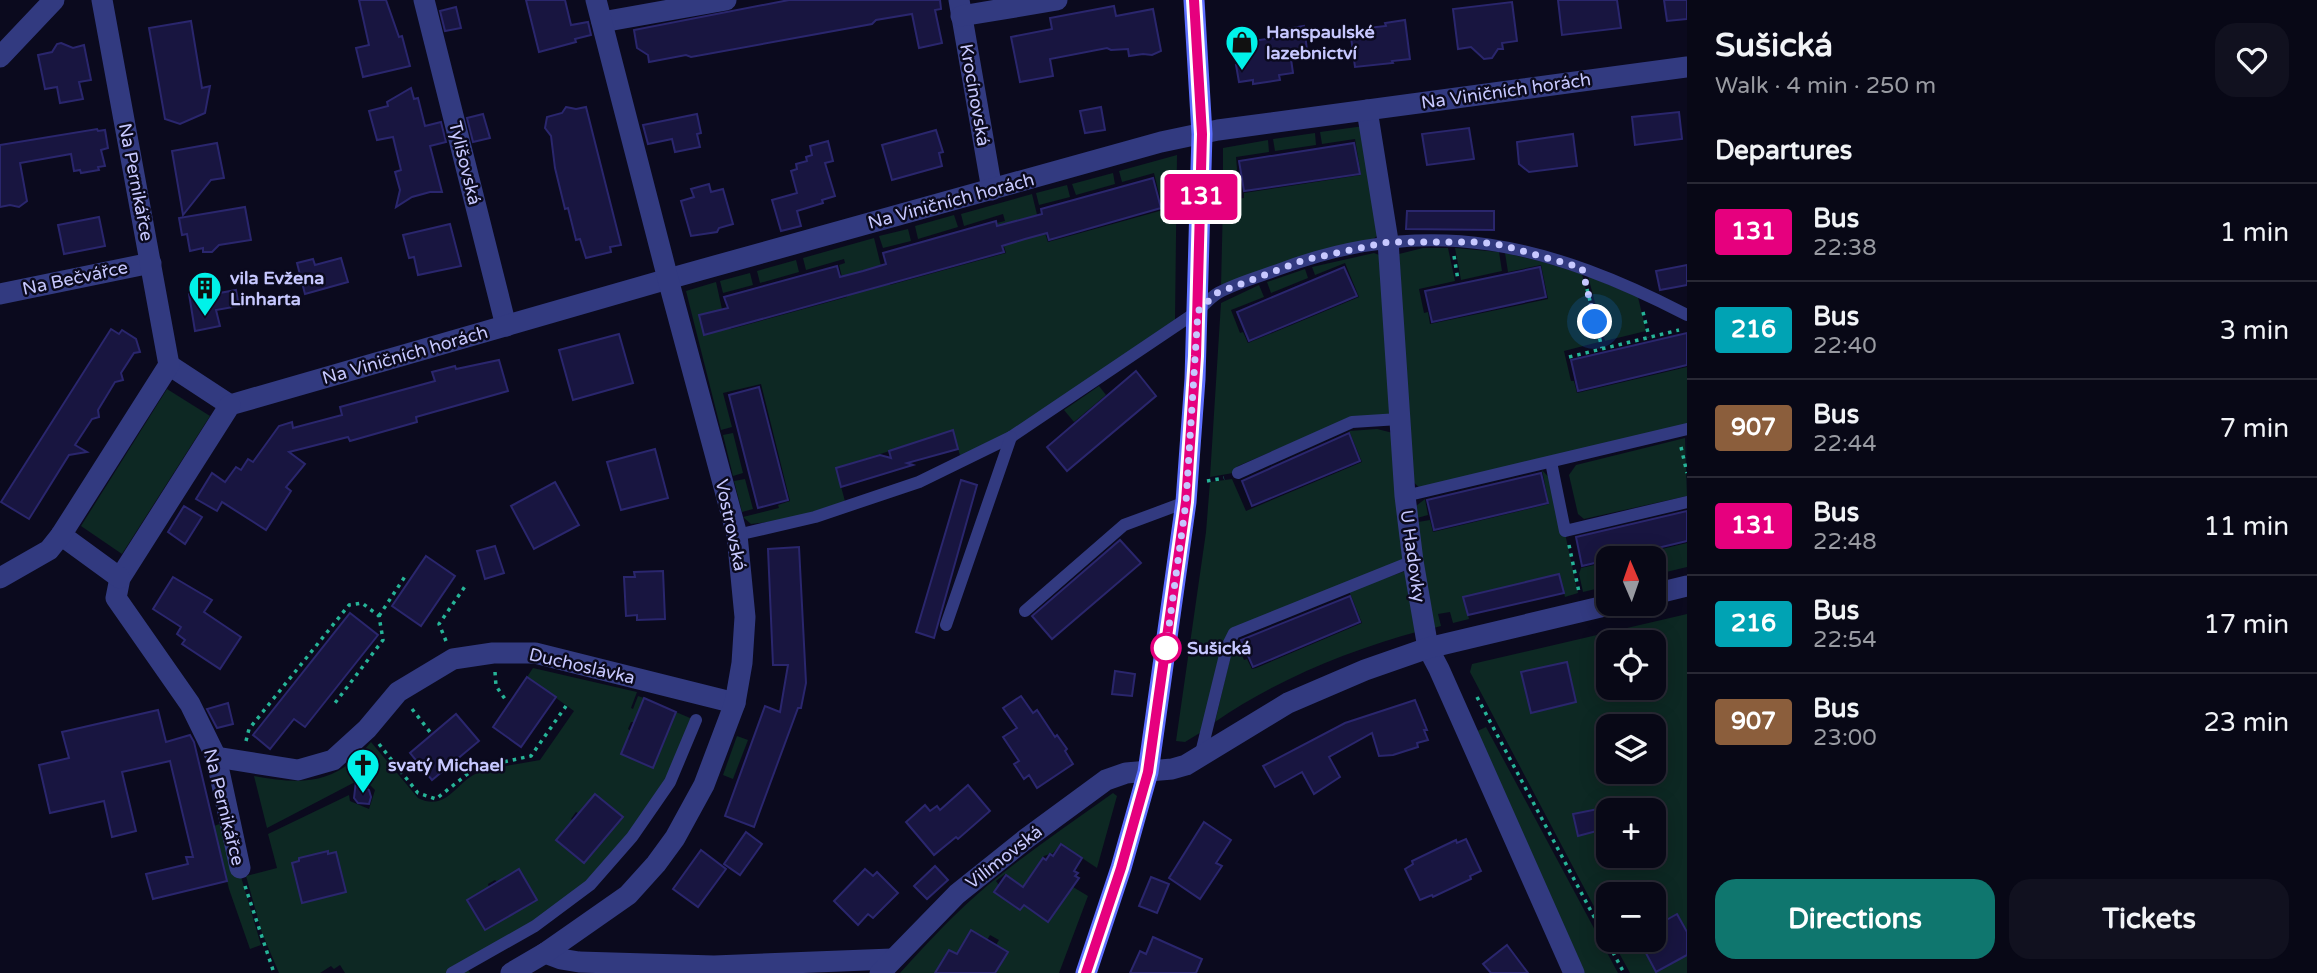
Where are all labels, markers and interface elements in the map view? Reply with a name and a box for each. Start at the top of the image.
place label: Hanspaulské lazebnictví [1266,21,1375,64]
shop icon: Hanspaulské lazebnictví [1223,23,1261,72]
button: heart [2215,23,2289,97]
text: Sušická [1715,26,1833,65]
street label: Krocínovská [955,42,995,148]
street label: Na Viničních horách [1420,68,1592,114]
text: Walk · 4 min · 250 m [1715,72,1936,100]
street label: Tylišovská [444,119,486,207]
street label: Na Pernikářce [114,121,158,243]
text: Departures [1715,135,1852,166]
street label: Na Viničních horách [865,168,1037,234]
line badge: 131 [1161,174,1241,220]
text: 131 [1178,182,1224,211]
text: Bus [1813,203,1859,234]
text: 131 [1731,217,1776,246]
text: 1 min [2220,217,2289,248]
text: 22:38 [1813,234,1877,262]
street label: Na Bečvářce [20,256,130,300]
place label: vila Evžena Linharta [230,267,324,310]
building icon: vila Evžena Linharta [186,269,224,318]
text: Bus [1813,301,1859,332]
your location [1577,304,1612,339]
text: 216 [1731,315,1776,344]
text: 3 min [2220,315,2289,346]
street label: Na Viničních horách [320,321,490,389]
text: 22:40 [1813,332,1877,360]
text: Bus [1813,399,1859,430]
text: 907 [1731,413,1776,442]
text: 7 min [2220,413,2289,444]
text: 22:44 [1813,430,1877,458]
street label: Vostrovská [711,477,751,573]
text: Bus [1813,497,1859,528]
street label: U Hadovky [1396,508,1430,604]
text: 131 [1731,511,1776,540]
text: 11 min [2203,511,2289,542]
text: 22:48 [1813,528,1877,556]
north arrow [1596,546,1666,616]
map controls [1596,546,1666,952]
text: Bus [1813,595,1859,626]
text: 216 [1731,609,1776,638]
text: 17 min [2203,609,2289,640]
text: 22:54 [1813,626,1877,654]
button: locate [1596,630,1666,700]
marker: Sušická [1151,633,1181,663]
place label: Sušická [1187,637,1251,659]
street label: Duchoslávka [527,643,637,689]
text: Bus [1813,693,1859,724]
text: 907 [1731,707,1776,736]
text: 23 min [2203,707,2289,738]
button: layers [1596,714,1666,784]
text: 23:00 [1813,724,1877,752]
street label: Na Pernikářce [199,746,249,868]
church icon: svatý Michael [344,746,382,795]
place label: svatý Michael [388,754,504,776]
button: + [1596,798,1666,868]
street label: Vilímovská [961,820,1047,894]
button: Directions [1715,879,1995,959]
button: Tickets [2009,879,2289,959]
button: − [1596,882,1666,952]

